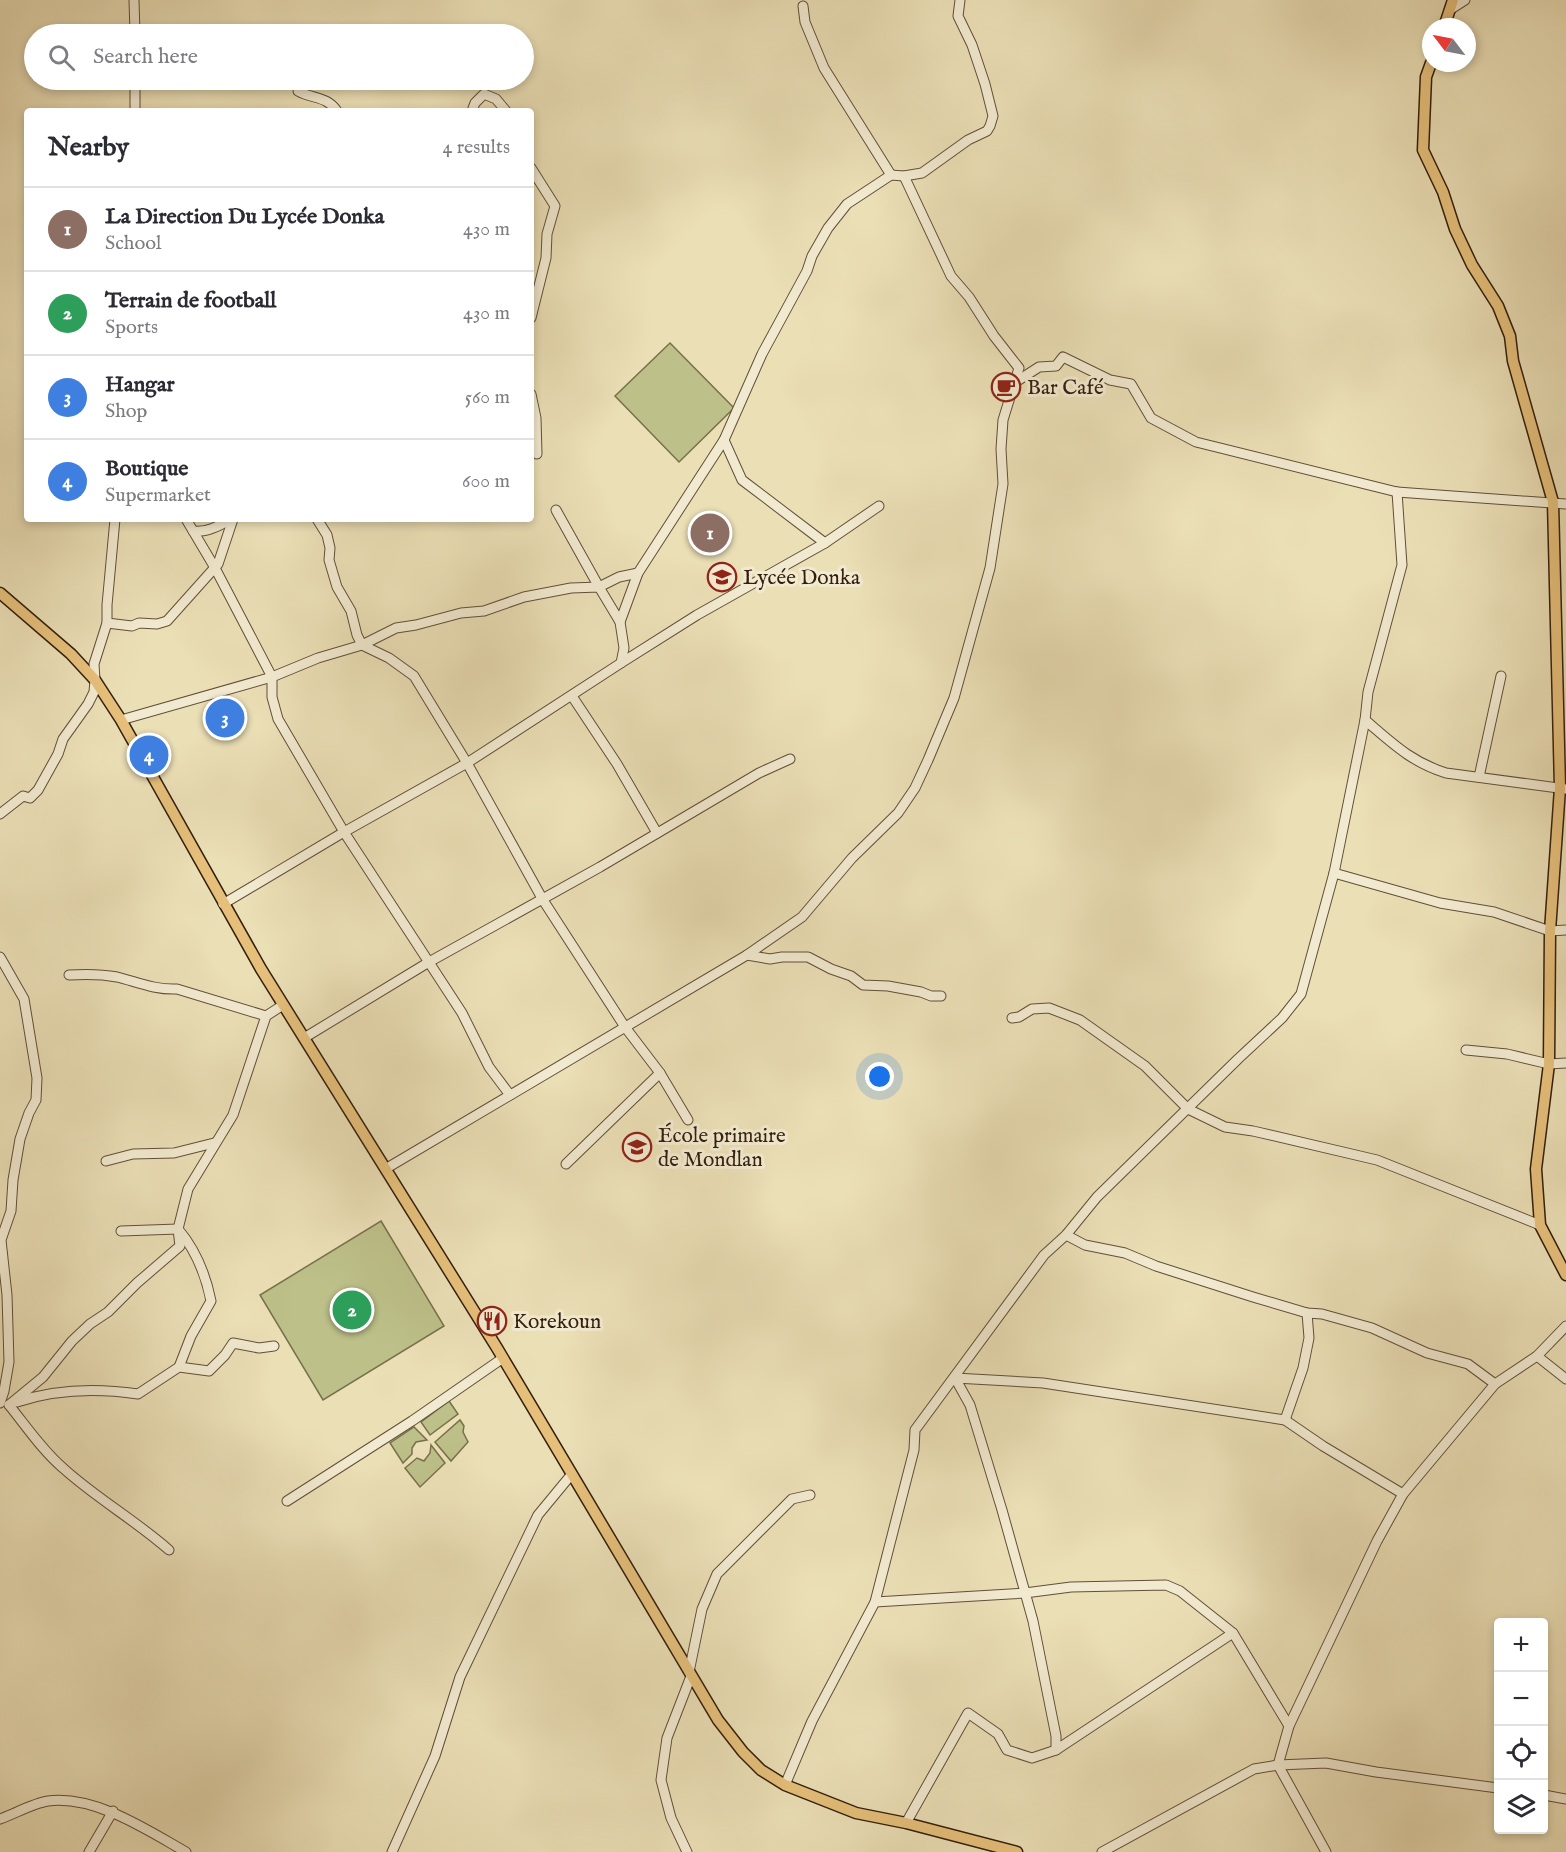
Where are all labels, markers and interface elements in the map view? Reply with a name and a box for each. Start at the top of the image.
north arrow [1422,18,1476,72]
search box [24,24,534,90]
icon: search [45,41,78,74]
text: Search here [93,43,198,71]
text: Nearby [48,131,129,164]
text: 4 results [443,135,510,160]
text: La Direction Du Lycée Donka [105,203,384,231]
text: 1 [64,217,71,242]
text: 430 m [463,217,510,242]
text: School [105,231,161,256]
text: Terrain de football [105,287,276,315]
text: 2 [63,301,72,326]
text: 430 m [463,301,510,326]
text: Sports [105,315,158,340]
text: Hangar [105,371,175,399]
cafe icon: Bar Café [990,371,1022,403]
place label: Bar Café [1027,375,1104,402]
text: 3 [64,385,71,410]
text: 560 m [465,385,510,410]
text: Shop [105,399,147,424]
text: Boutique [105,455,188,483]
text: 4 [63,469,72,494]
text: 600 m [462,469,510,494]
text: Supermarket [105,483,211,508]
pin: 1 [690,510,730,556]
school or university icon: Lycée Donka [706,561,738,593]
place label: Lycée Donka [743,565,861,592]
pin: 3 [206,696,244,740]
pin: 4 [130,732,168,777]
your location [865,1062,894,1091]
place label: École primaire de Mondlan [658,1122,786,1174]
school or university icon: École primaire de Mondlan [621,1131,653,1163]
pin: 2 [332,1288,372,1332]
restaurant icon: Korekoun [476,1305,508,1337]
place label: Korekoun [513,1309,601,1336]
map controls [1494,1618,1548,1834]
button: + [1494,1618,1548,1672]
button: − [1494,1672,1548,1726]
button: locate [1494,1726,1548,1780]
button: layers [1494,1780,1548,1834]

